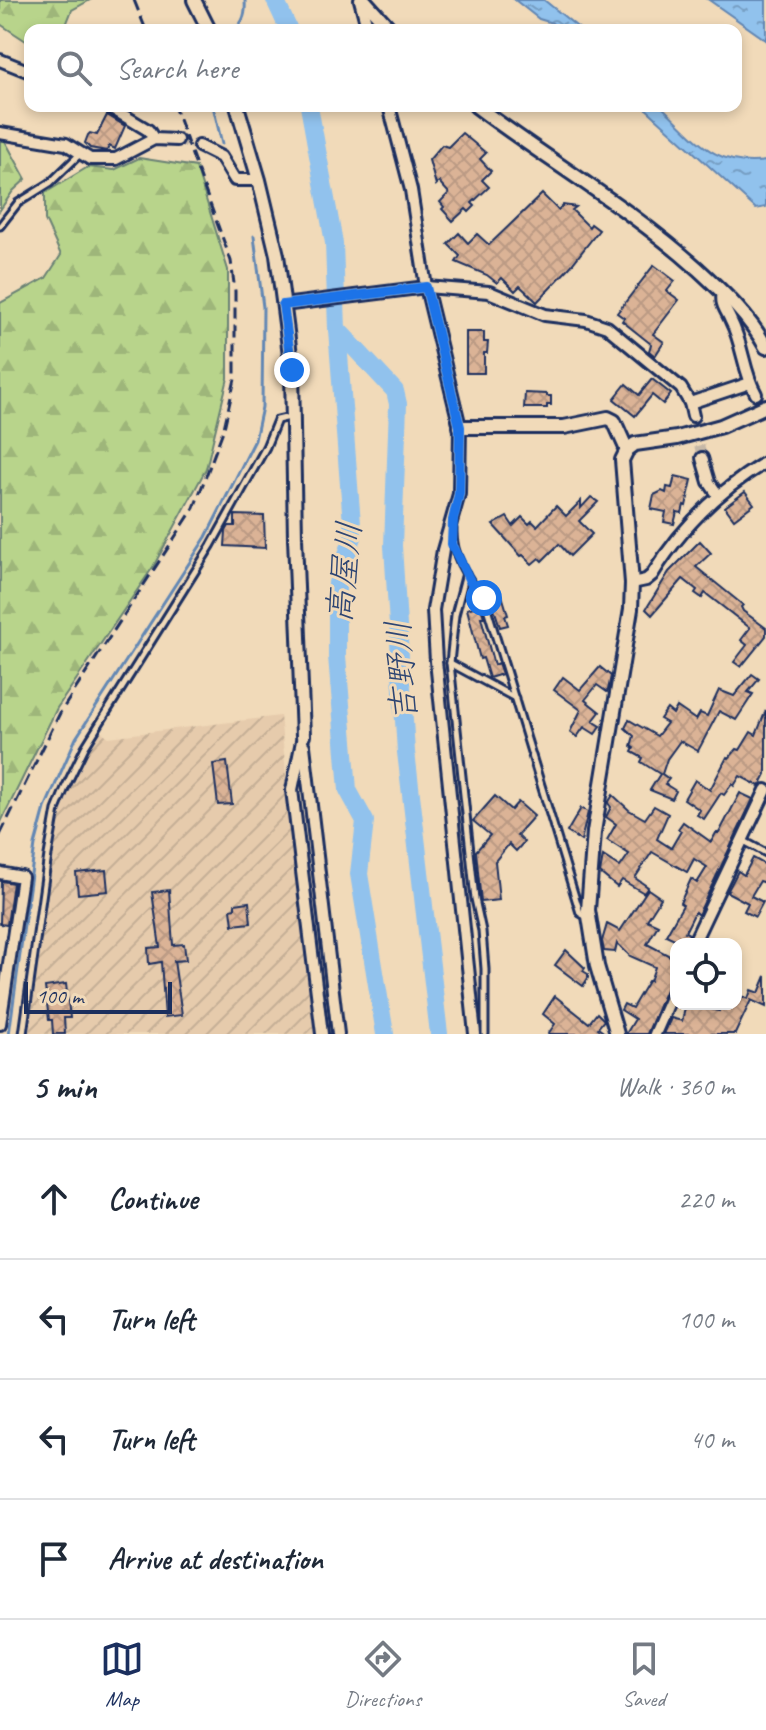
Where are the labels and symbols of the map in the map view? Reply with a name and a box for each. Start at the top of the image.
route end [274,352,310,388]
water label: 高屋川 [317,519,371,625]
route start [466,580,502,616]
water label: 吉野川 [376,619,426,723]
scale bar [24,978,172,1014]

